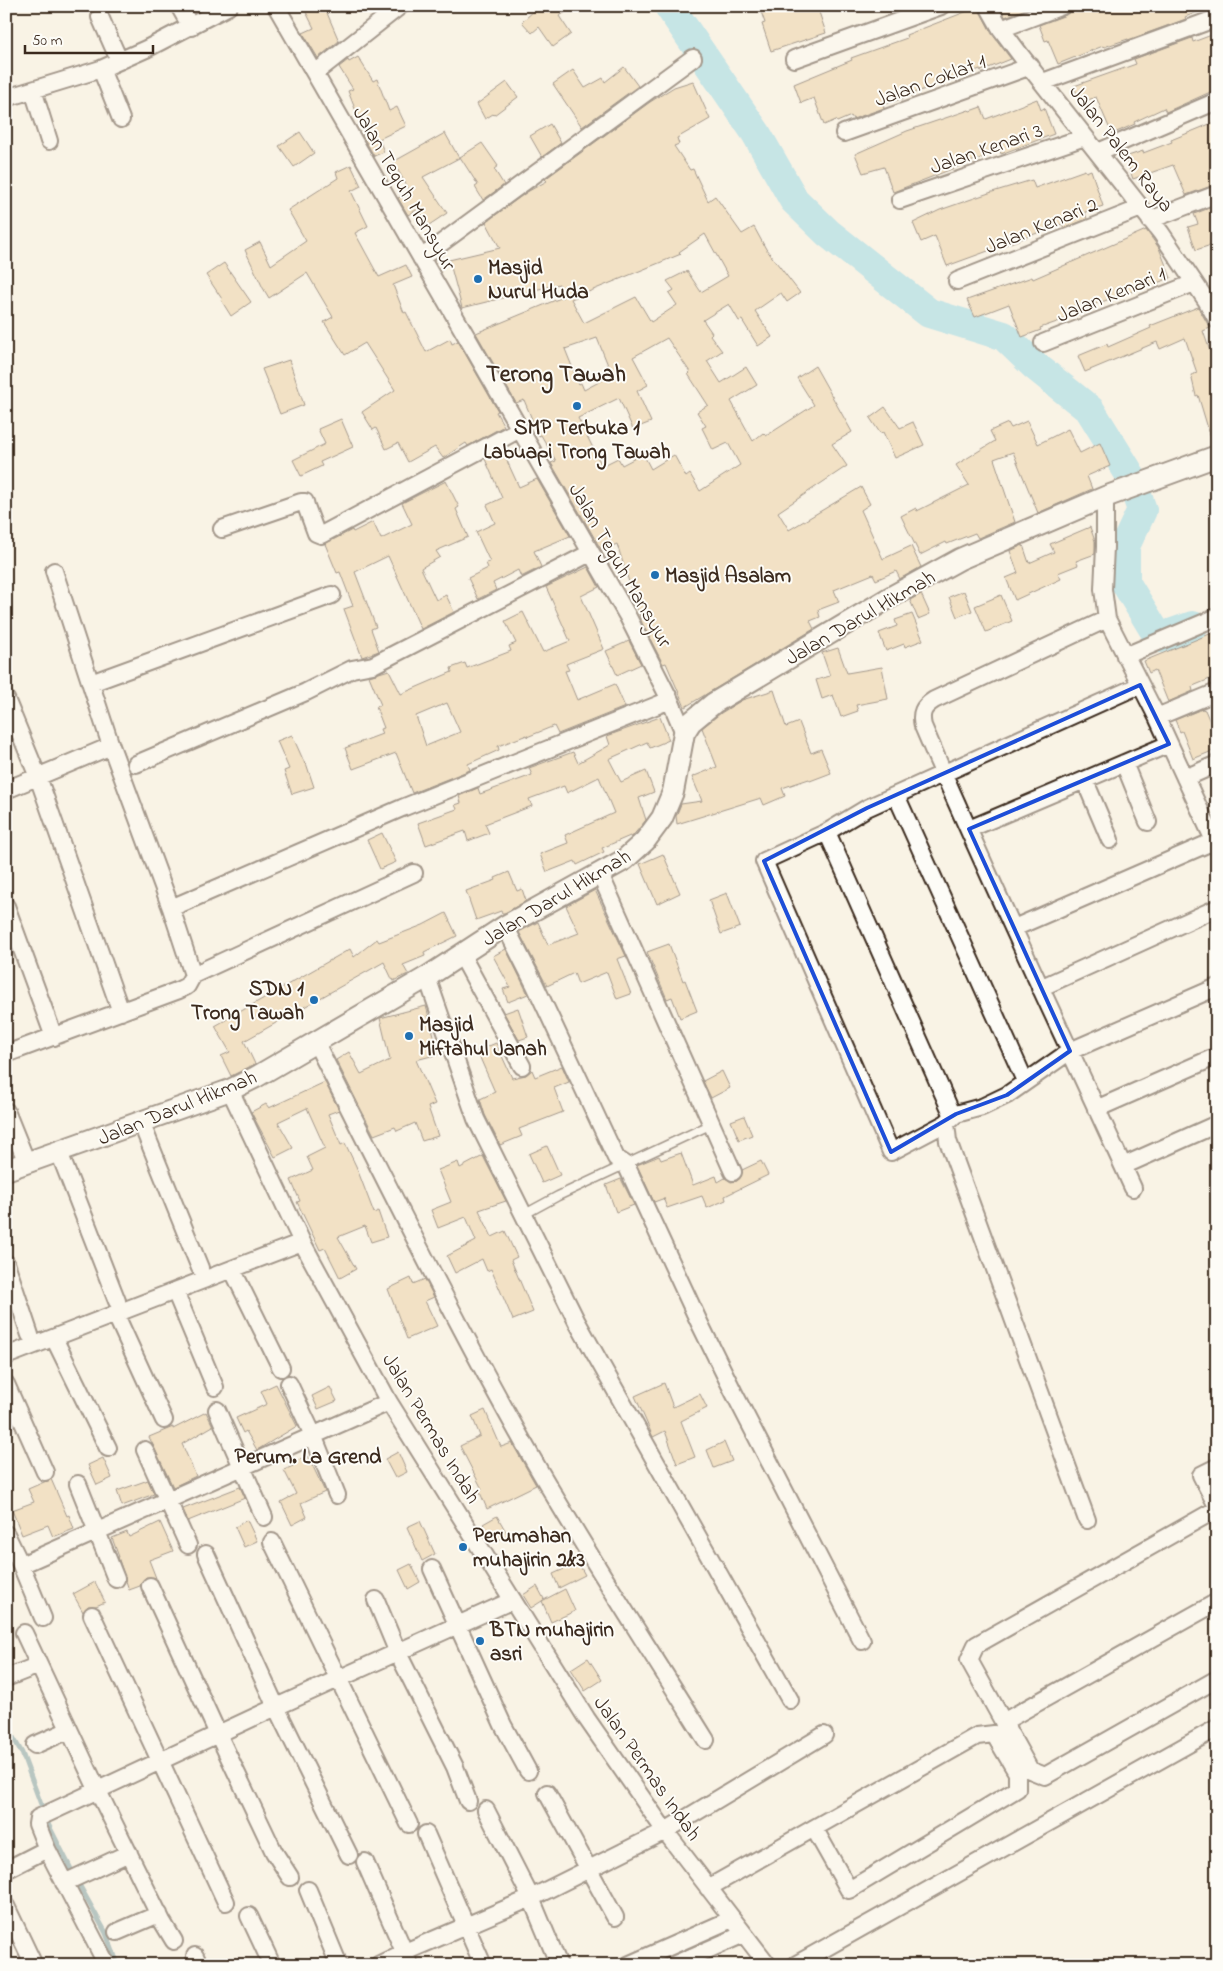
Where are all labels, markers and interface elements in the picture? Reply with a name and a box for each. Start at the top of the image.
scale bar [25,22,152,54]
text: 50 m [32,30,63,52]
street label: Jalan Coklat 1 [871,48,991,116]
street label: Jalan Palem Raya [1059,79,1180,221]
street label: Jalan Teguh Mansyur [342,101,463,278]
street label: Jalan Kenari 3 [926,117,1047,183]
street label: Jalan Kenari 2 [981,191,1103,263]
place label: Masjid Nurul Huda [488,254,589,308]
street label: Jalan Kenari 1 [1053,260,1171,331]
marker: Masjid Nurul Huda [472,273,484,285]
district label: Terong Tawah [486,358,626,394]
marker: SMP Terbuka 1 Labuapi Trong Tawah [571,400,583,412]
place label: SMP Terbuka 1 Labuapi Trong Tawah [484,414,670,470]
street label: Jalan Teguh Mansyur [558,478,679,655]
place label: Masjid Asalam [665,562,791,592]
street label: Jalan Darul Hikmah [780,564,942,674]
marker: Masjid Asalam [649,569,661,581]
street label: Jalan Darul Hikmah [477,842,637,955]
place label: SDN 1 Trong Tawah [191,975,304,1031]
marker: SDN 1 Trong Tawah [308,994,320,1006]
place label: Masjid Miftahul Janah [419,1011,547,1065]
marker: Masjid Miftahul Janah [403,1030,415,1042]
street label: Jalan Darul Hikmah [94,1063,262,1154]
street label: Jalan Permas Indah [373,1348,487,1510]
district label: Perum. La Grend [235,1442,382,1474]
place label: Perumahan muhajirin 2&3 [473,1522,585,1576]
marker: Perumahan muhajirin 2&3 [457,1541,469,1553]
place label: BTN muhajirin asri [489,1616,614,1670]
marker: BTN muhajirin asri [474,1635,486,1647]
street label: Jalan Permas Indah [585,1691,708,1848]

